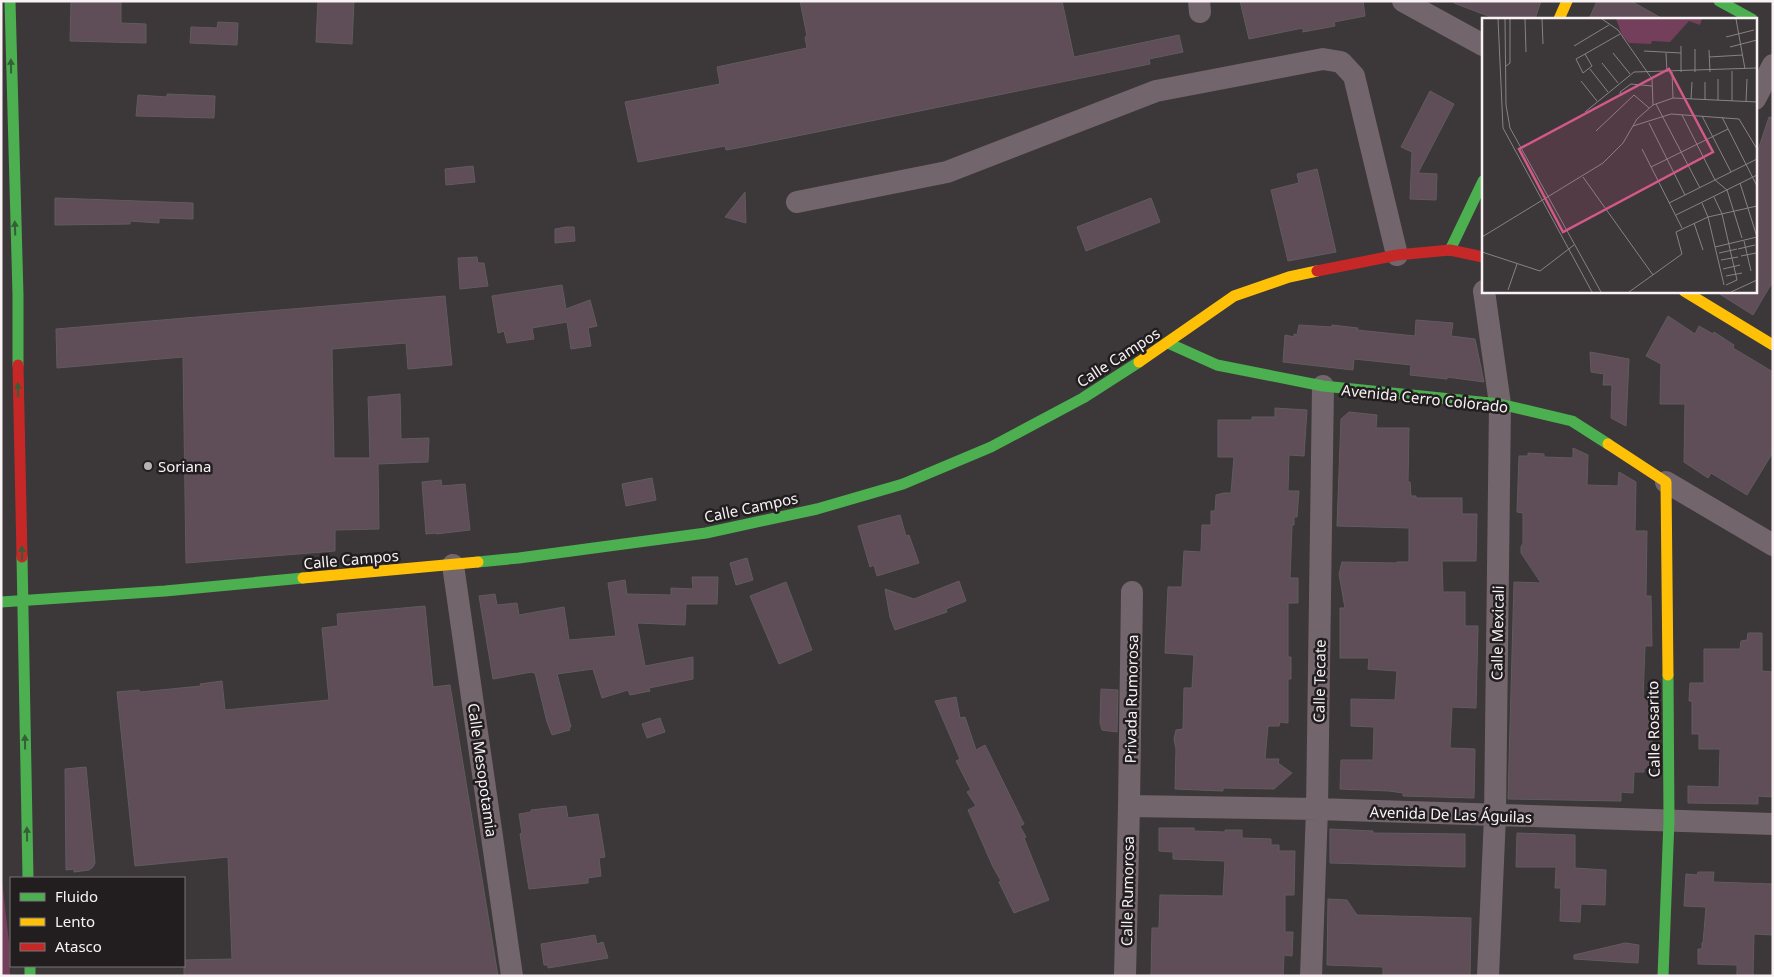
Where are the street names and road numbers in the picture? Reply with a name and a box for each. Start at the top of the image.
street label: Calle Campos [1073,323,1163,391]
street label: Avenida Cerro Colorado [1341,379,1509,417]
street label: Calle Campos [702,487,800,527]
street label: Calle Campos [303,545,399,573]
street label: Calle Mexicali [1486,585,1508,681]
street label: Privada Rumorosa [1120,634,1142,764]
street label: Calle Tecate [1308,639,1330,723]
street label: Calle Rosarito [1642,681,1664,777]
street label: Calle Mesopotamia [464,702,502,838]
street label: Avenida De Las Águilas [1369,801,1533,827]
street label: Calle Rumorosa [1116,836,1138,946]

